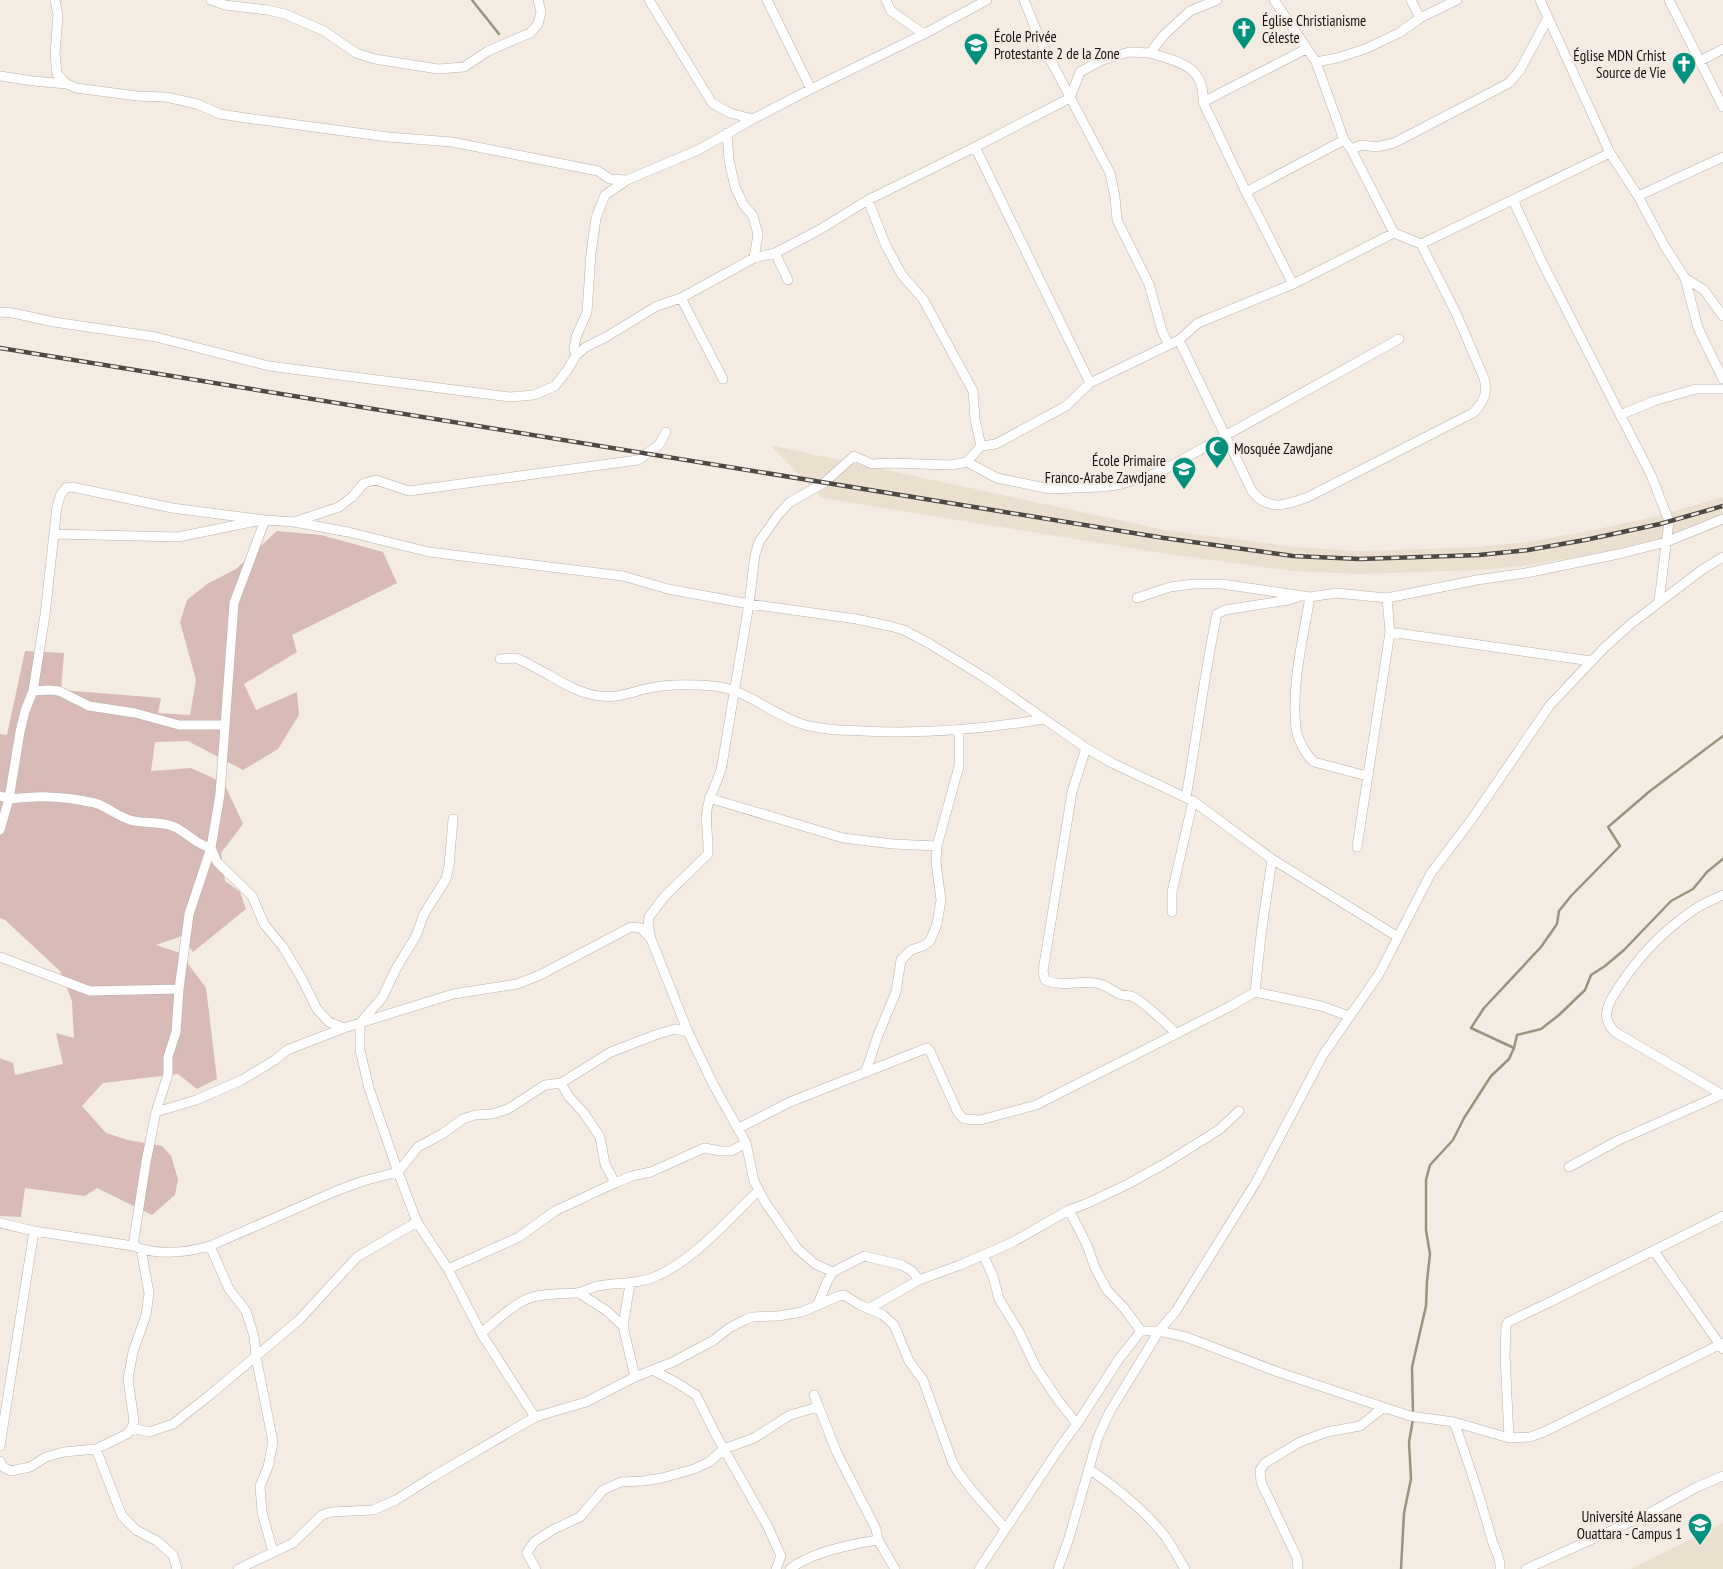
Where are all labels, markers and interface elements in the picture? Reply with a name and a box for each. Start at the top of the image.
place label: Église Christianisme Céleste [1262,11,1366,47]
church icon: Église Christianisme Céleste [1231,16,1257,50]
place label: École Privée Protestante 2 de la Zone [994,27,1120,63]
school or university icon: École Privée Protestante 2 de la Zone [963,32,989,66]
place label: Église MDN Crhist Source de Vie [1573,46,1666,82]
church icon: Église MDN Crhist Source de Vie [1671,51,1697,85]
mosque icon: Mosquée Zawdjane [1204,435,1230,469]
place label: Mosquée Zawdjane [1234,439,1333,458]
place label: École Primaire Franco-Arabe Zawdjane [1045,451,1166,487]
school or university icon: École Primaire Franco-Arabe Zawdjane [1171,456,1197,490]
place label: Université Alassane Ouattara - Campus 1 [1577,1507,1682,1543]
school or university icon: Université Alassane Ouattara - Campus 1 [1687,1512,1713,1546]

